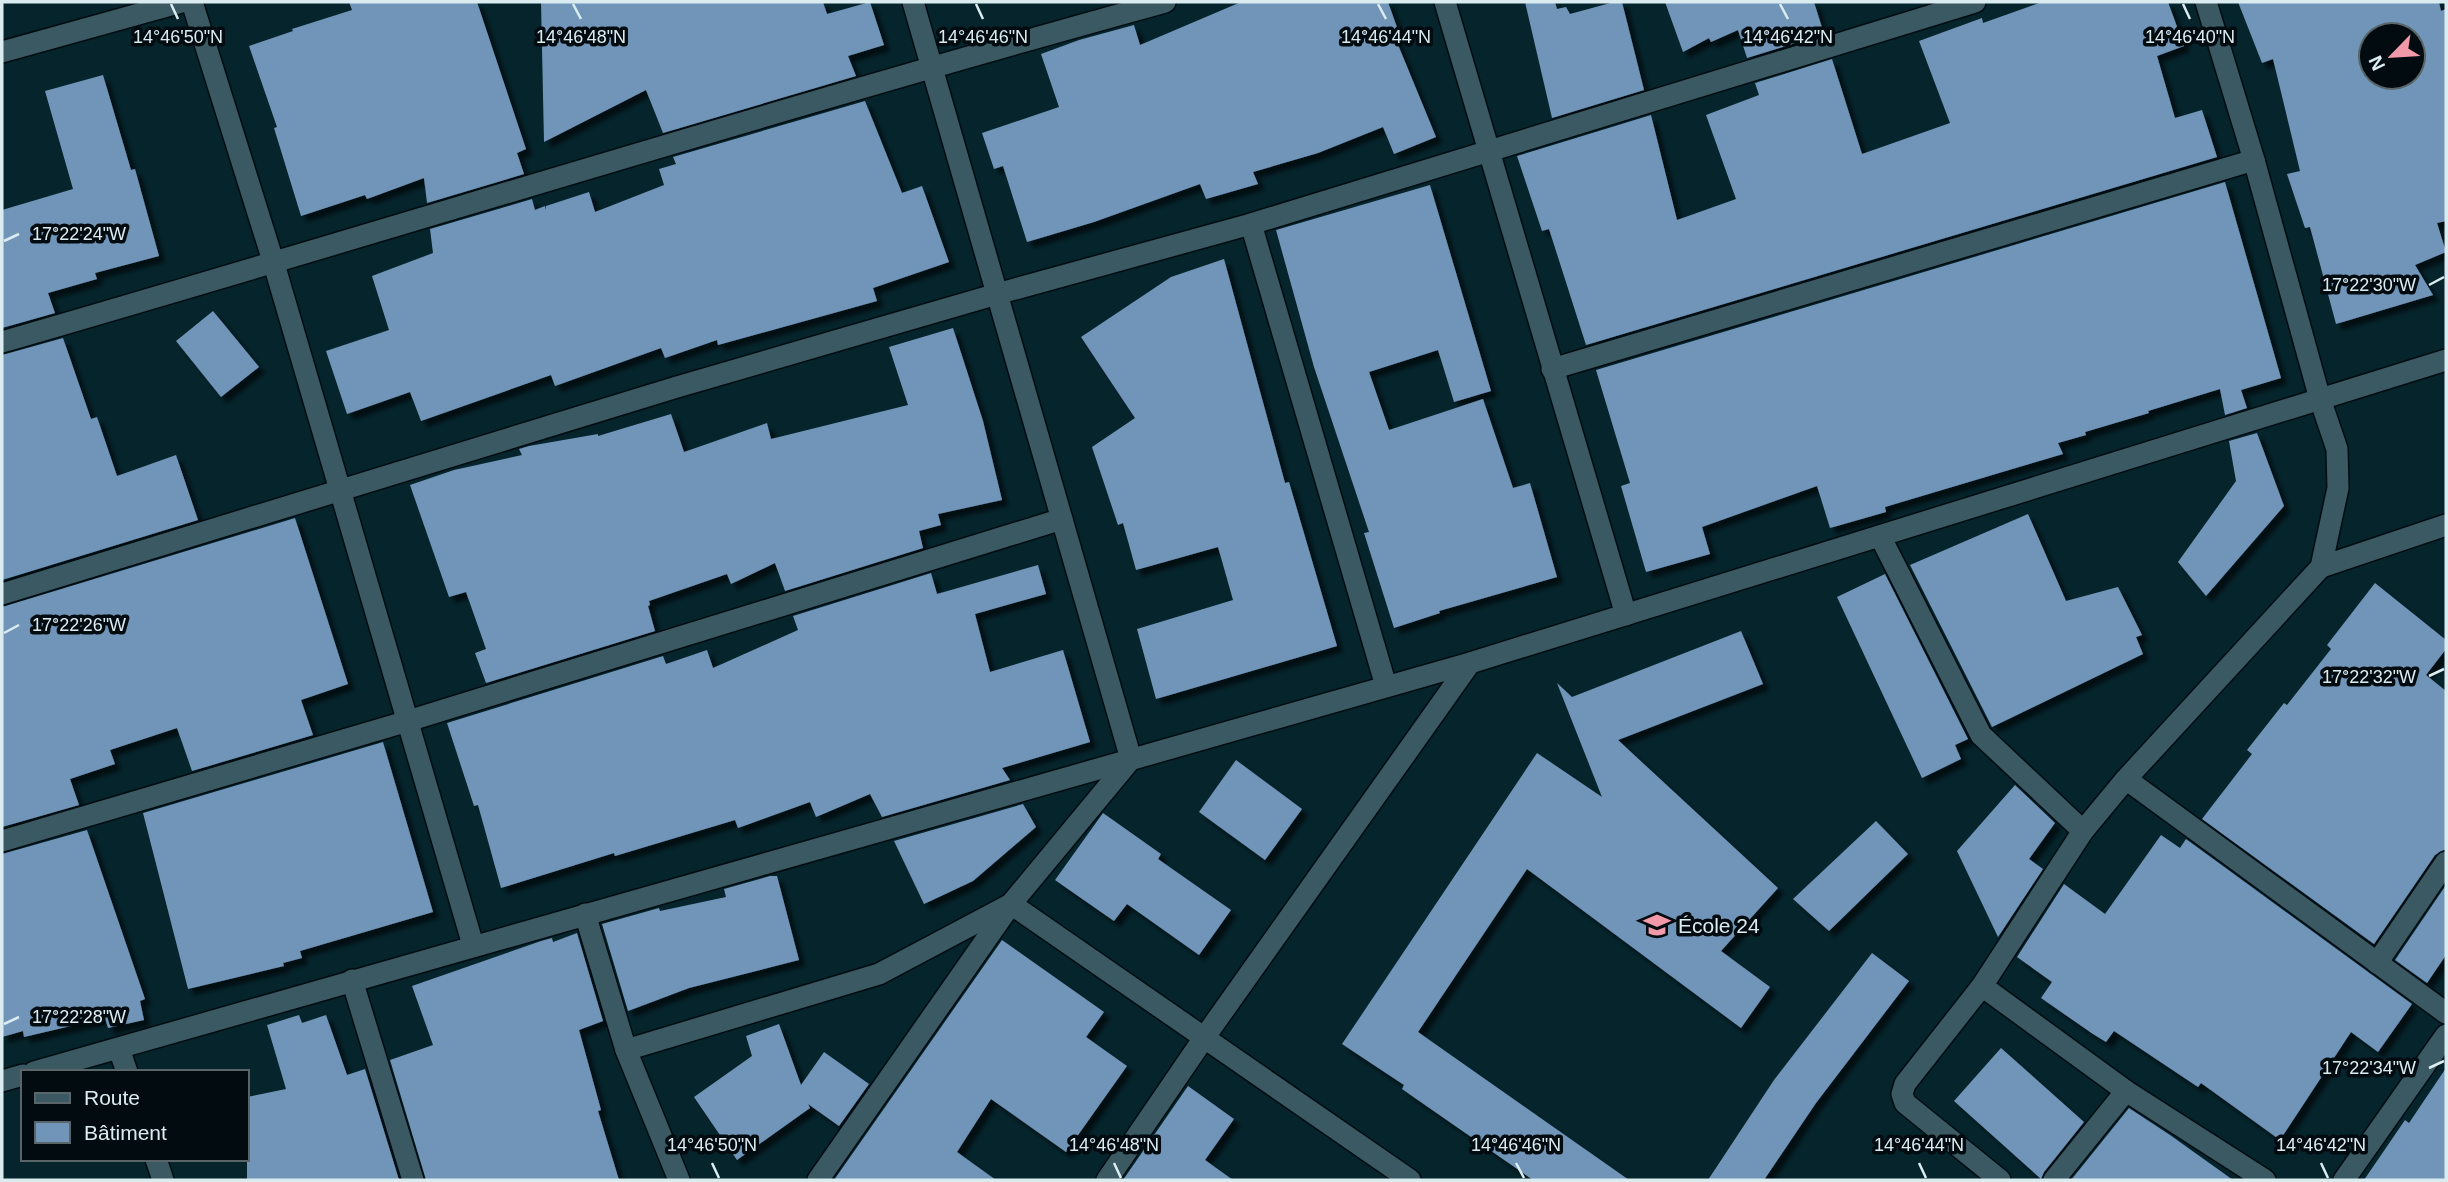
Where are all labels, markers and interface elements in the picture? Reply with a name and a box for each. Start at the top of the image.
north arrow [2357,21,2427,91]
text: 14°46'50"N [133,27,223,47]
text: 14°46'48"N [536,27,626,47]
text: 14°46'46"N [938,27,1028,47]
text: 14°46'44"N [1341,27,1431,47]
text: 14°46'42"N [1743,27,1833,47]
text: 14°46'40"N [2145,27,2235,47]
text: N [2365,52,2389,74]
text: 17°22'24"W [32,224,126,244]
text: 17°22'30"W [2322,275,2416,295]
text: 17°22'26"W [32,615,126,635]
text: 17°22'32"W [2322,667,2416,687]
school or university icon: École 24 [1642,910,1672,940]
place label: École 24 [1678,914,1760,937]
text: 17°22'28"W [32,1007,126,1027]
text: 17°22'34"W [2322,1058,2416,1078]
legend [21,1070,248,1161]
text: Route [84,1086,140,1109]
text: Bâtiment [84,1121,167,1144]
text: 14°46'50"N [667,1135,757,1155]
text: 14°46'48"N [1069,1135,1159,1155]
text: 14°46'46"N [1471,1135,1561,1155]
text: 14°46'44"N [1874,1135,1964,1155]
text: 14°46'42"N [2276,1135,2366,1155]

